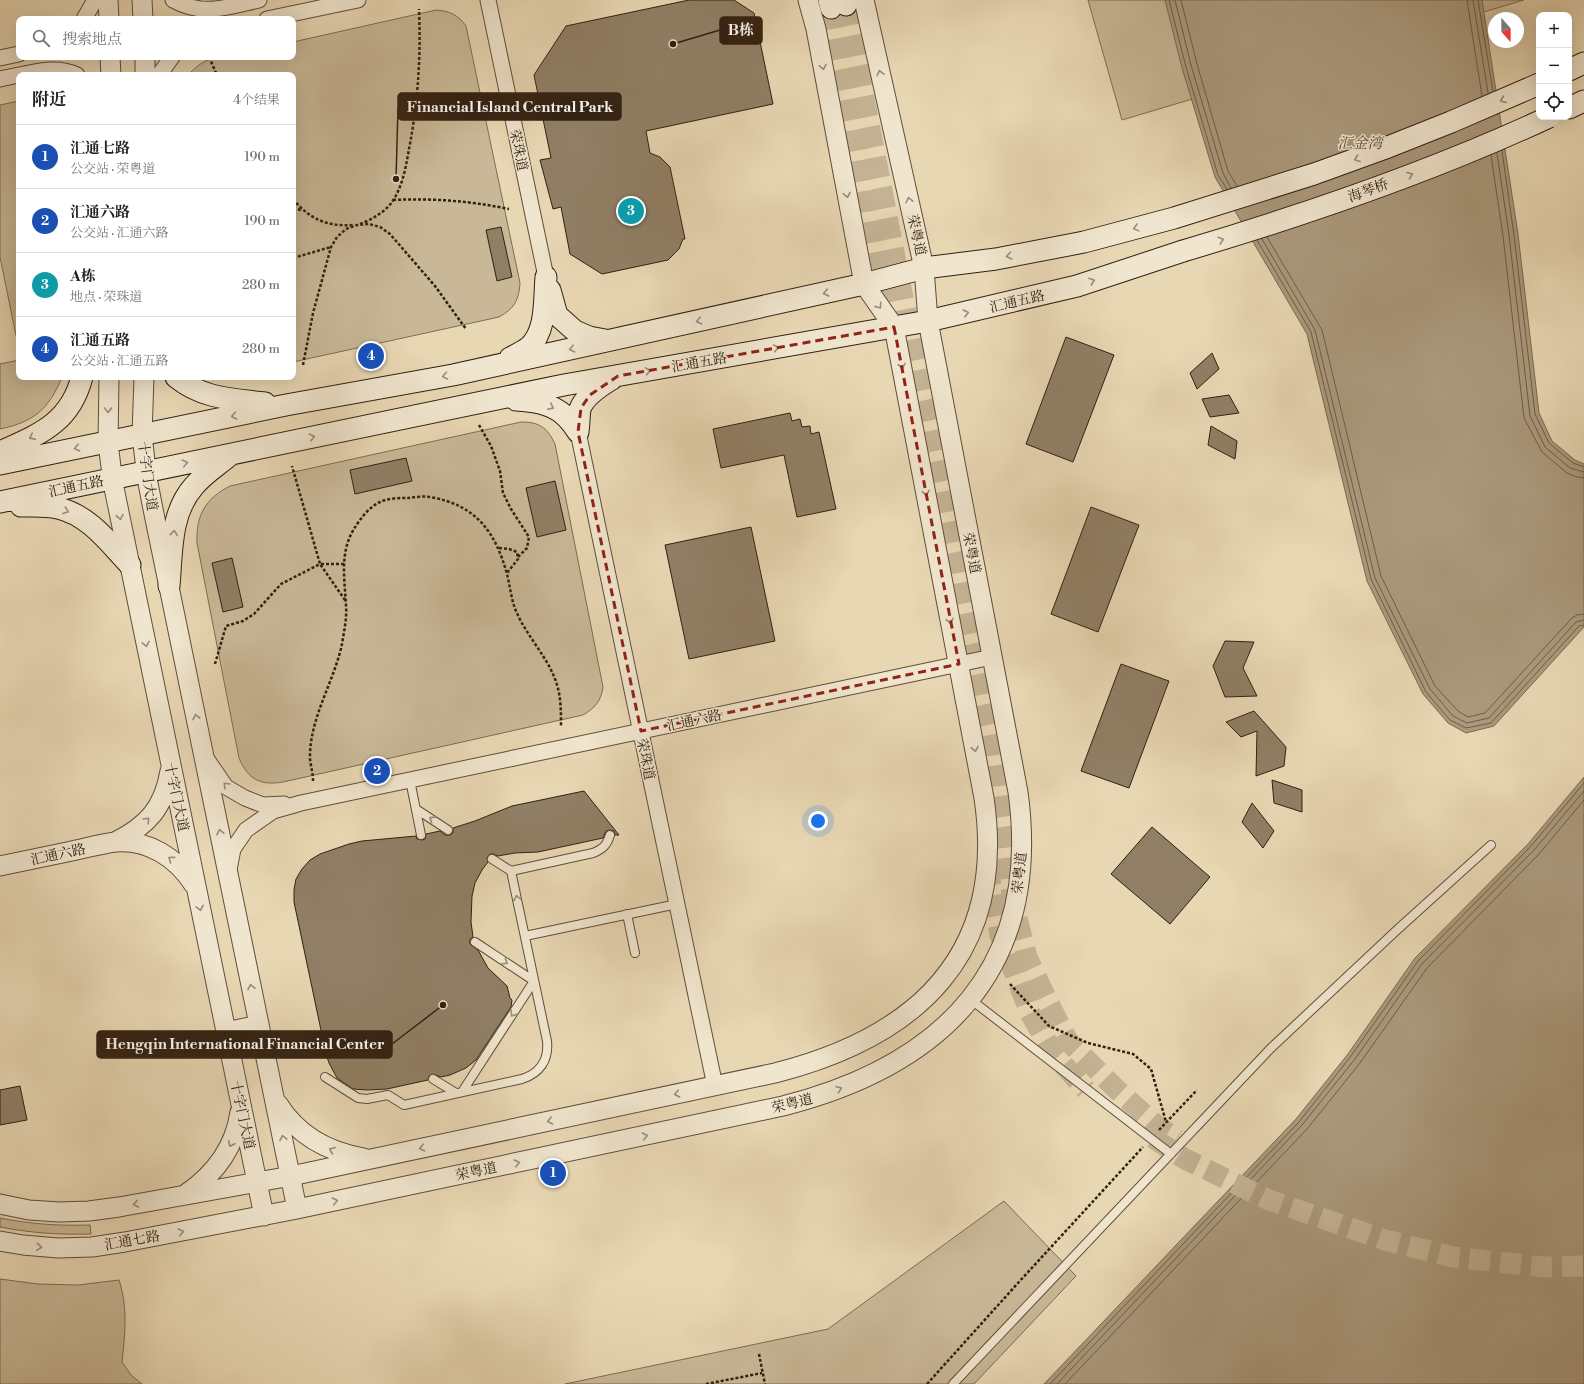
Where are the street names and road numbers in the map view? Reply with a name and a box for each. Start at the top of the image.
street label: 荣珠道 [505,128,531,173]
street label: 海琴桥 [1346,175,1391,207]
street label: 荣粤道 [903,213,930,258]
street label: 汇通五路 [988,287,1047,317]
street label: 汇通五路 [670,349,728,377]
street label: 十字门大道 [133,440,161,512]
street label: 汇通五路 [47,472,105,502]
street label: 荣粤道 [958,531,984,576]
street label: 汇通六路 [665,706,723,736]
street label: 荣珠道 [632,737,658,782]
street label: 十字门大道 [160,761,192,833]
street label: 汇通六路 [29,840,87,870]
street label: 荣粤道 [1009,851,1031,895]
street label: 十字门大道 [226,1079,258,1151]
street label: 荣粤道 [770,1090,815,1118]
street label: 荣粤道 [454,1159,499,1185]
street label: 汇通七路 [103,1227,161,1255]

